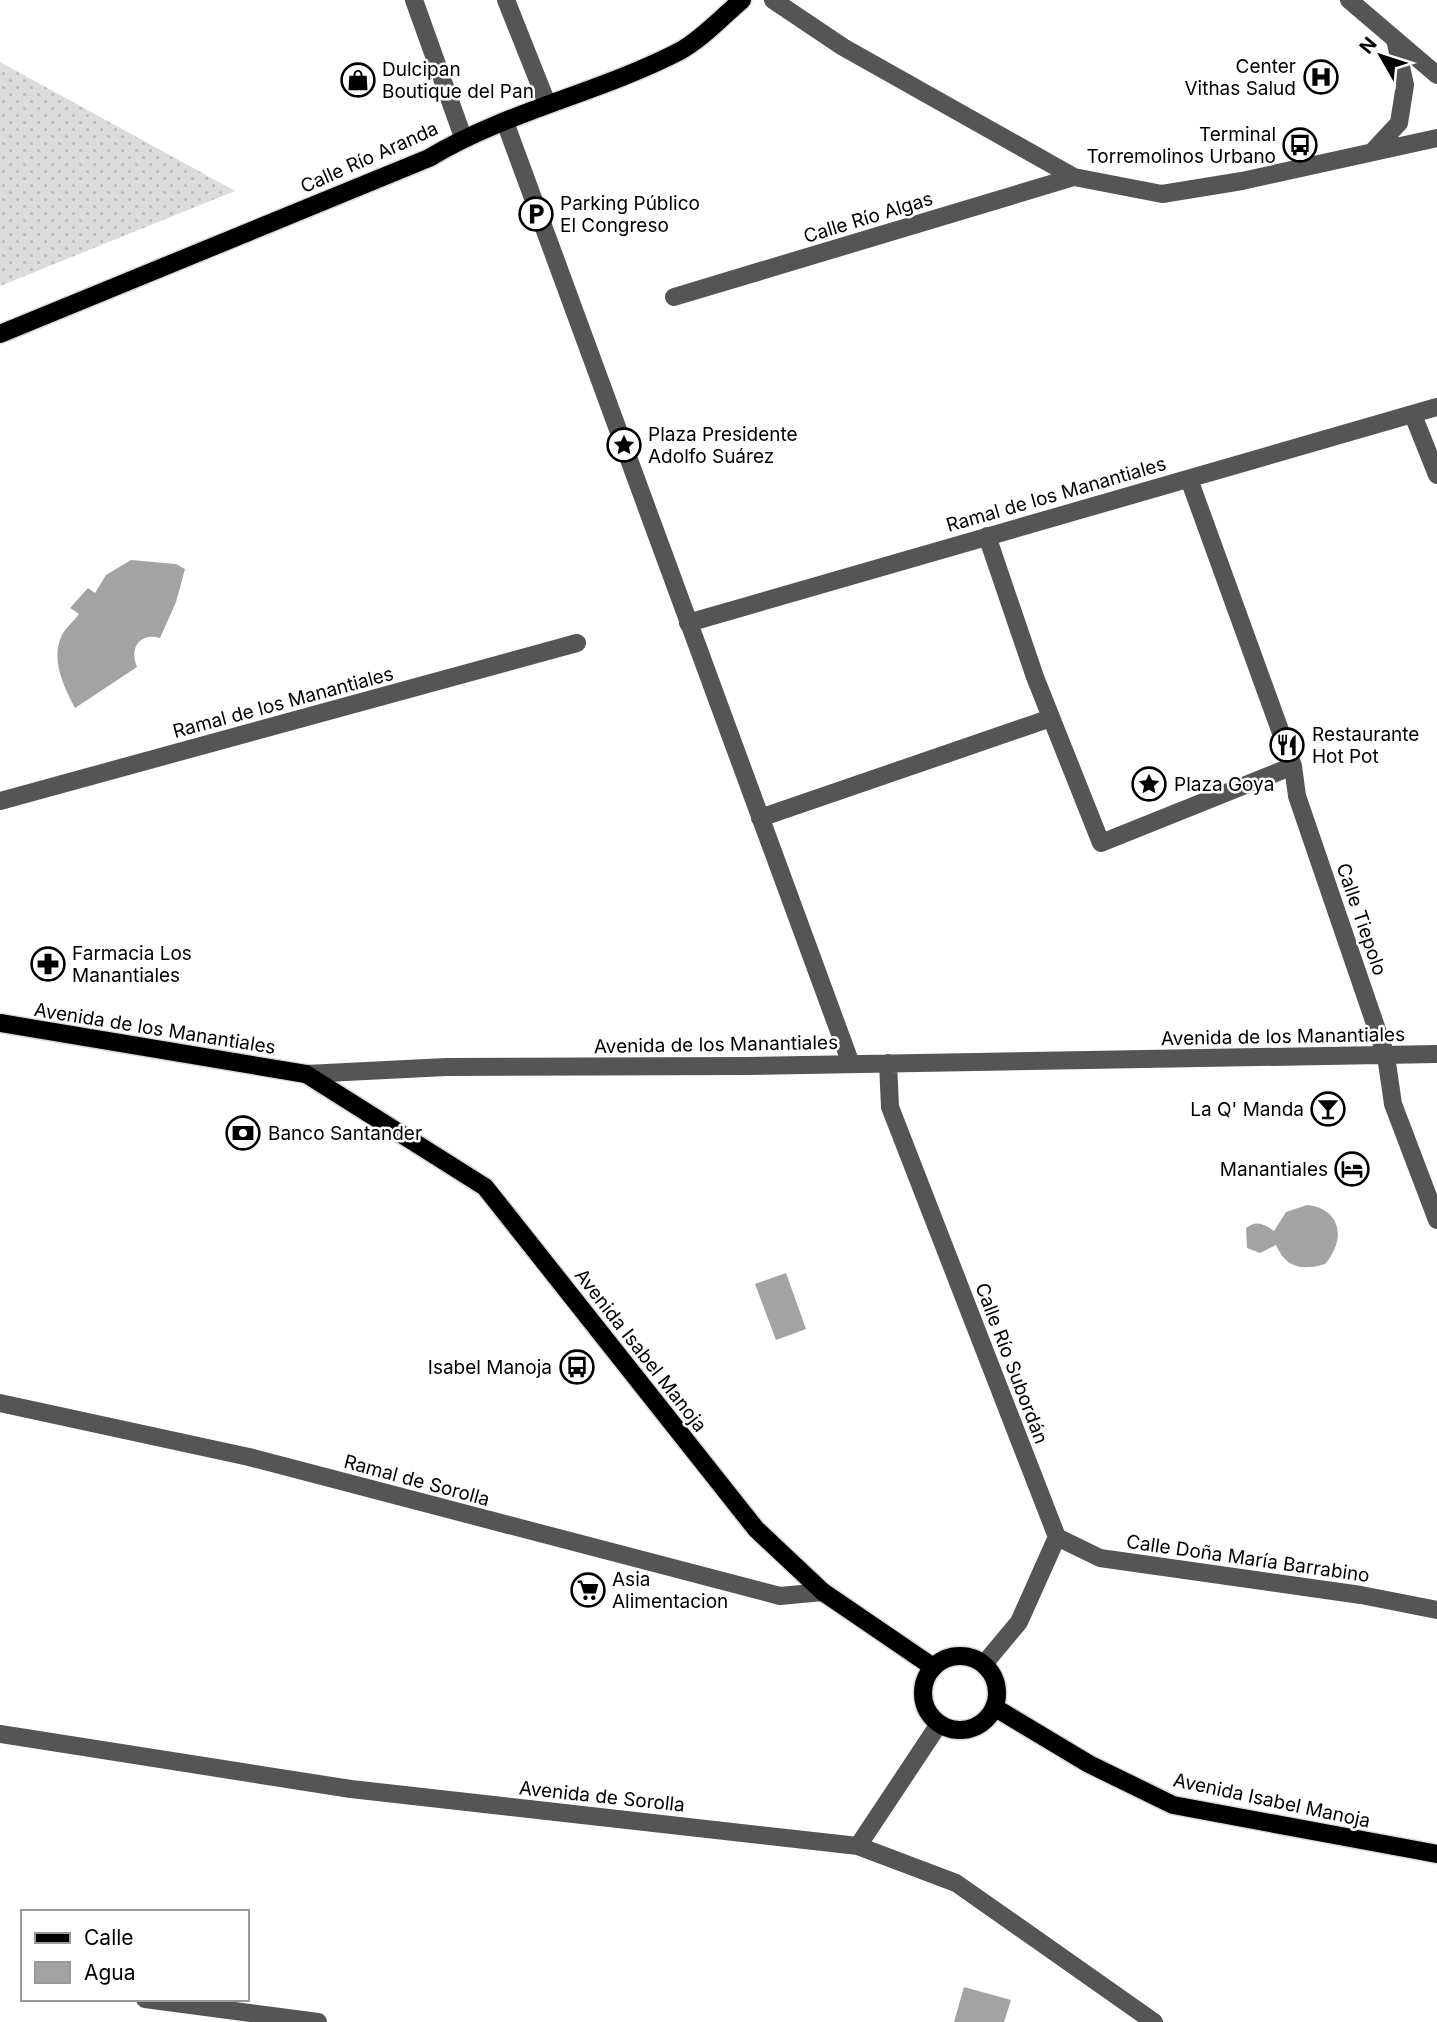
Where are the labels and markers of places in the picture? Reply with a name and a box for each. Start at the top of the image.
place label: Center Vithas Salud [1184,55,1296,100]
place label: Dulcipan Boutique del Pan [382,58,534,103]
hospital icon: Center Vithas Salud [1302,58,1340,96]
shop icon: Dulcipan Boutique del Pan [339,61,377,99]
place label: Terminal Torremolinos Urbano [1087,123,1276,168]
bus stop icon: Terminal Torremolinos Urbano [1281,126,1319,164]
place label: Parking Público El Congreso [560,192,700,237]
parking icon: Parking Público El Congreso [517,195,555,233]
place label: Plaza Presidente Adolfo Suárez [648,423,798,468]
place icon: Plaza Presidente Adolfo Suárez [605,426,643,464]
place label: Restaurante Hot Pot [1312,723,1419,768]
restaurant icon: Restaurante Hot Pot [1268,726,1306,764]
place icon: Plaza Goya [1130,765,1168,803]
place label: Plaza Goya [1174,773,1274,796]
place label: Farmacia Los Manantiales [72,942,192,987]
pharmacy icon: Farmacia Los Manantiales [29,945,67,983]
bar icon: La Q' Manda [1309,1090,1347,1128]
place label: La Q' Manda [1190,1098,1304,1121]
bank icon: Banco Santander [224,1114,262,1152]
place label: Banco Santander [268,1122,422,1145]
hotel icon: Manantiales [1333,1150,1371,1188]
place label: Manantiales [1220,1158,1328,1181]
bus stop icon: Isabel Manoja [558,1348,596,1386]
place label: Isabel Manoja [428,1356,552,1379]
place label: Asia Alimentacion [612,1568,728,1613]
supermarket icon: Asia Alimentacion [569,1571,607,1609]

